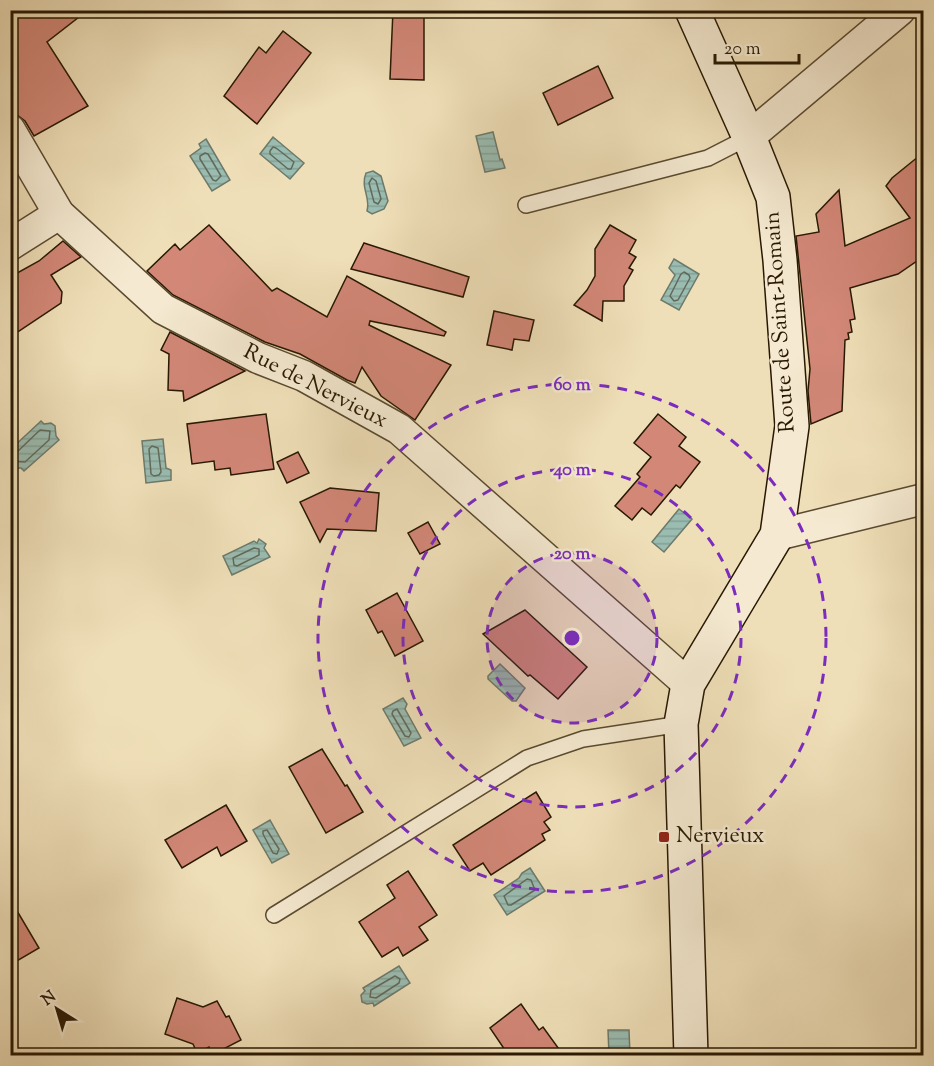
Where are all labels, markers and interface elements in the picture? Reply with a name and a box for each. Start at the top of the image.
scale bar [715,27,799,65]
text: 20 m [724,37,761,63]
street label: Route de Saint-Romain [757,210,805,434]
street label: Rue de Nervieux [237,337,393,437]
text: 60 m [553,373,591,399]
text: 40 m [552,458,591,484]
text: 20 m [554,542,590,568]
centre of rings [562,628,582,648]
place label: Nervieux [676,821,764,853]
marker: Nervieux [657,830,671,844]
north arrow [27,979,87,1039]
text: N [37,986,62,1012]

